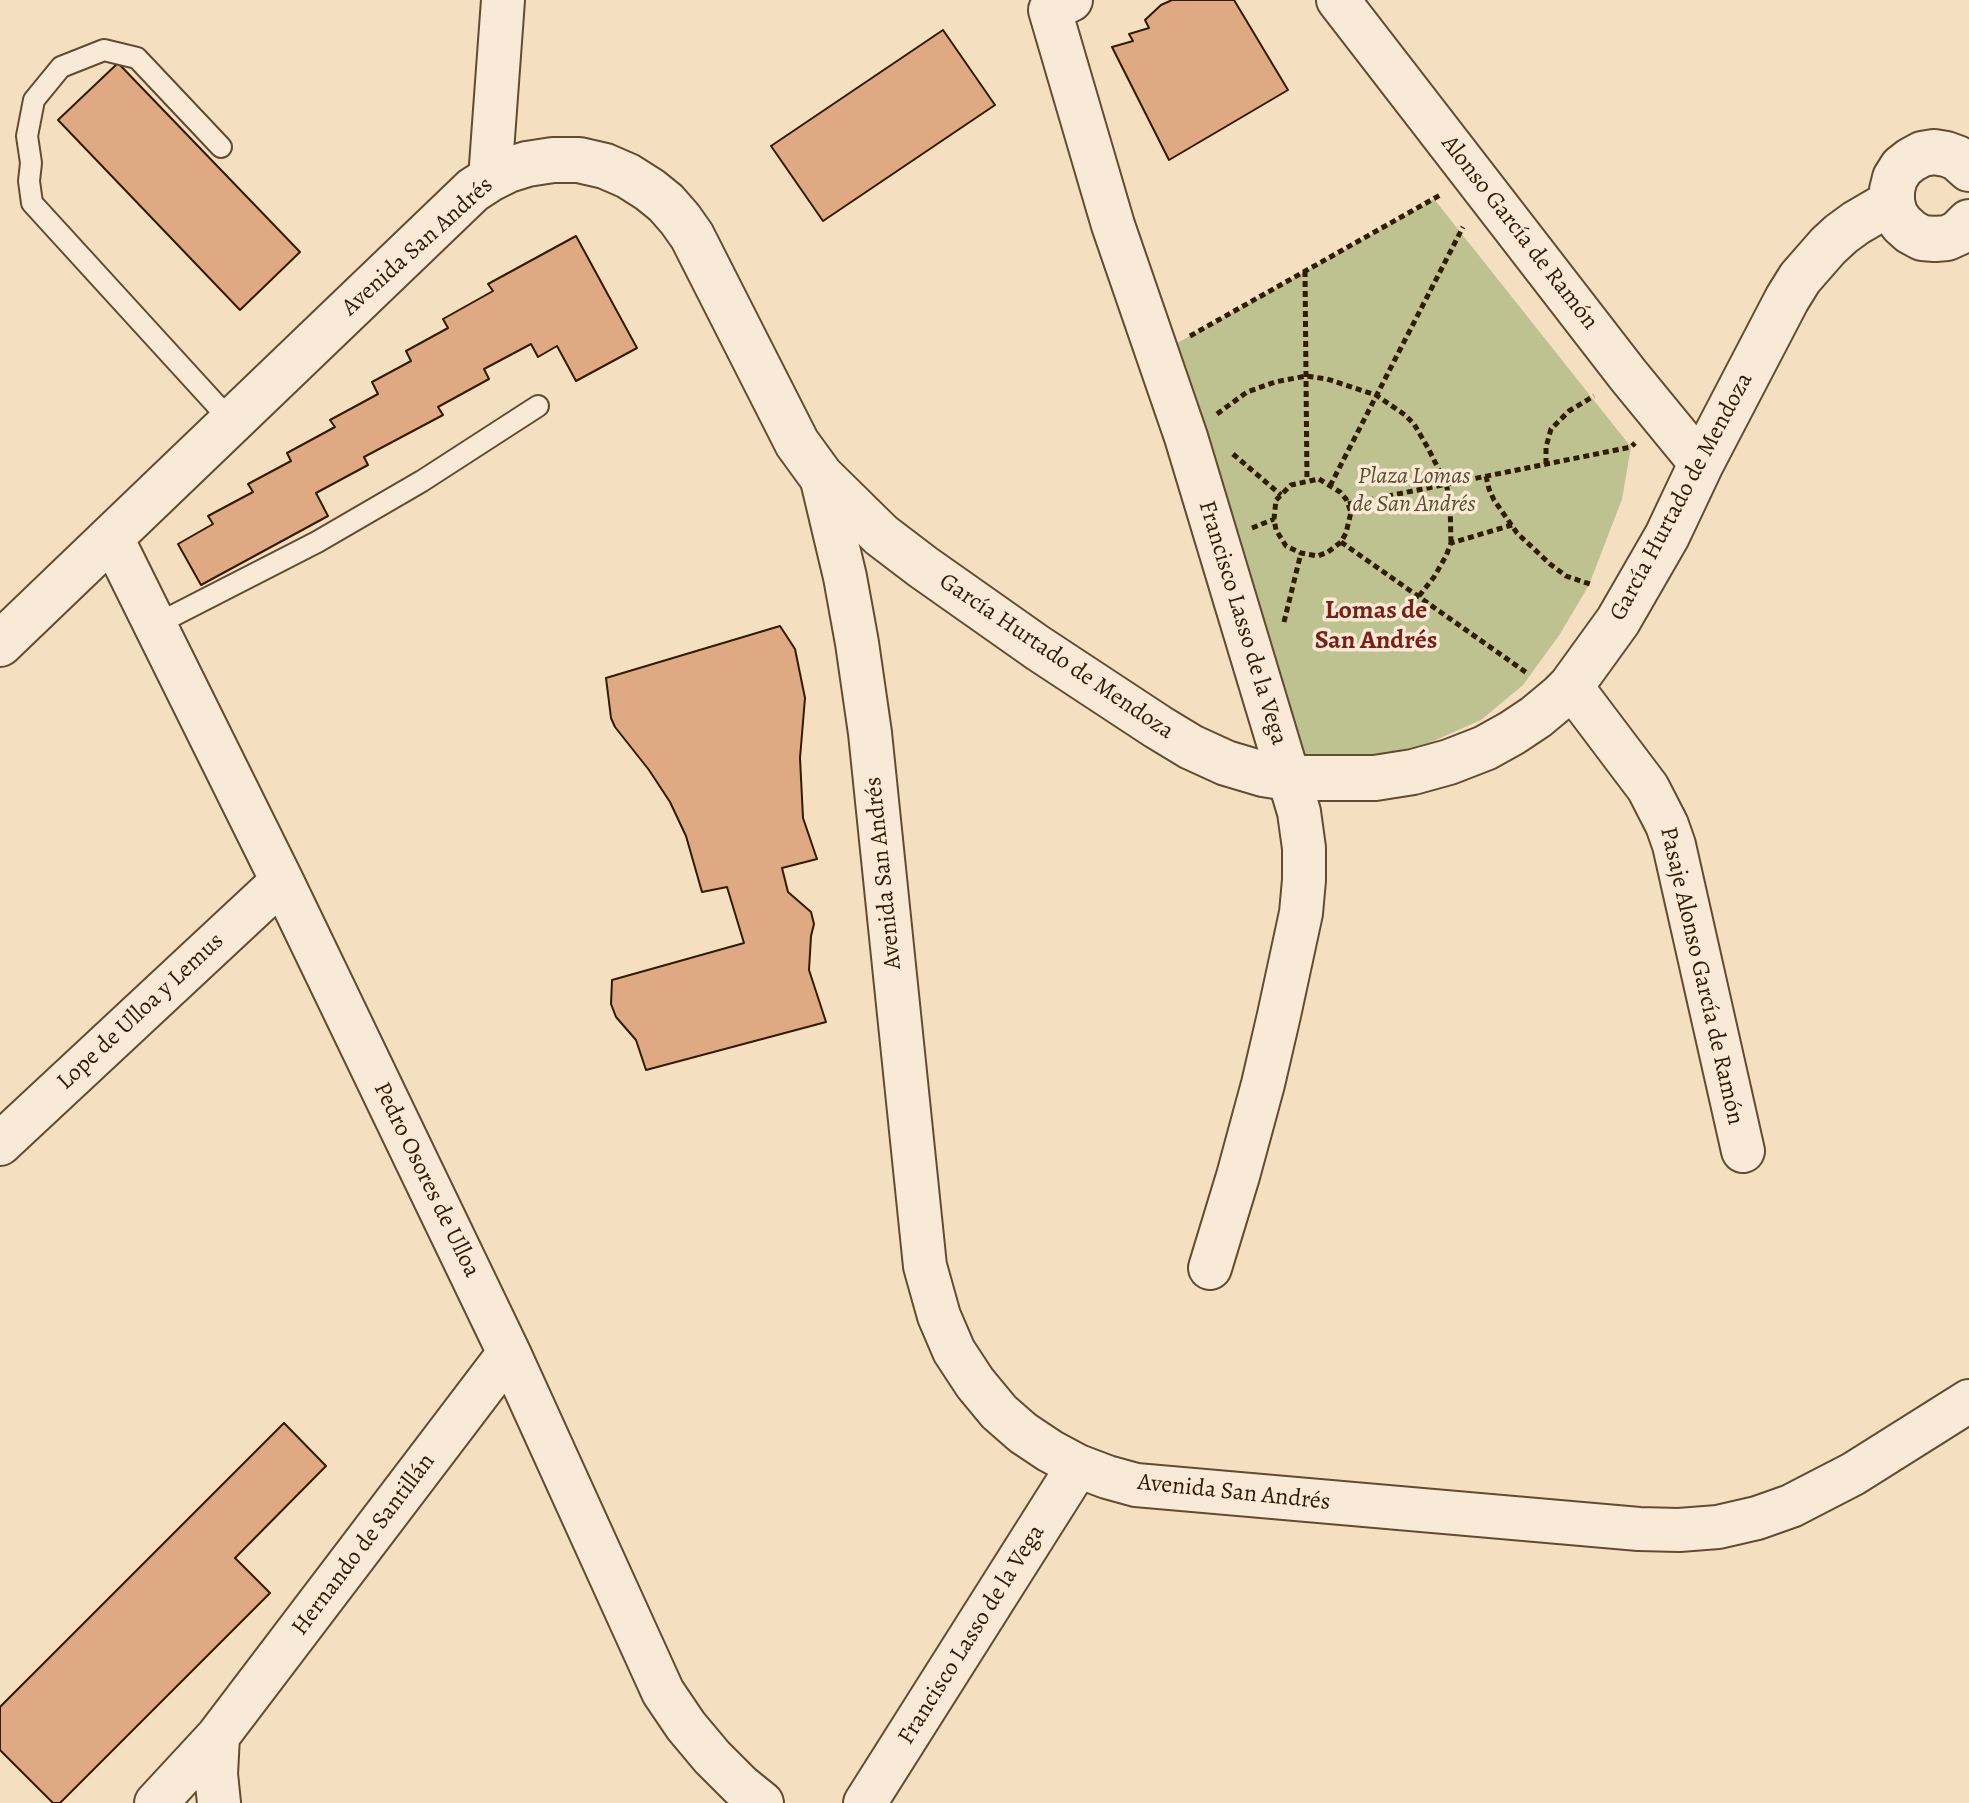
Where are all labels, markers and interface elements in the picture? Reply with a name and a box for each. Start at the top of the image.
street label: Alonso García de Ramón [1434,130,1604,336]
street label: Avenida San Andrés [336,172,500,322]
street label: García Hurtado de Mendoza [1604,368,1760,626]
park label: Plaza Lomas de San Andrés [1352,463,1476,519]
street label: Francisco Lasso de la Vega [1191,497,1293,749]
street label: García Hurtado de Mendoza [933,568,1179,746]
district label: Lomas de San Andrés [1315,596,1437,658]
street label: Avenida San Andrés [860,775,908,971]
street label: Pasaje Alonso García de Ramón [1653,824,1749,1128]
street label: Lope de Ulloa y Lemus [52,927,230,1097]
street label: Pedro Osores de Ulloa [366,1078,486,1282]
street label: Hernando de Santillán [286,1448,442,1642]
street label: Avenida San Andrés [1136,1469,1332,1517]
street label: Francisco Lasso de la Vega [892,1520,1052,1750]

